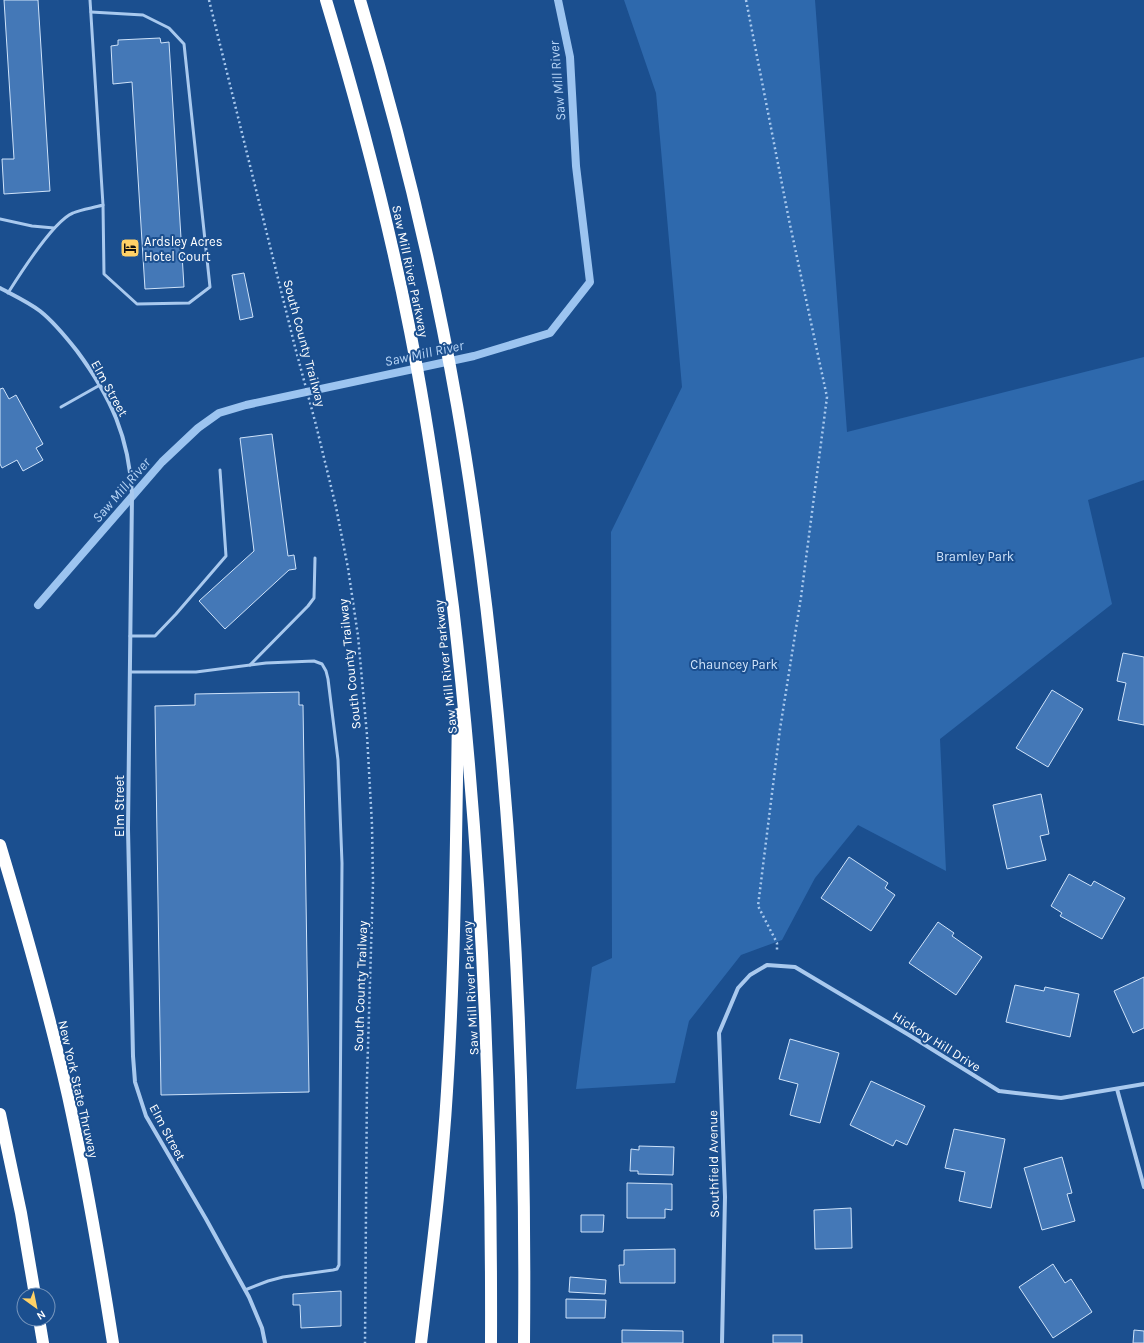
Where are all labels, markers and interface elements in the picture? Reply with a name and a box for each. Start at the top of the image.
water label: Saw Mill River [545,39,569,122]
street label: Saw Mill River Parkway [389,204,432,338]
place label: Ardsley Acres Hotel Court [144,234,223,264]
hotel icon: Ardsley Acres Hotel Court [119,237,141,259]
street label: South County Trailway [280,278,329,408]
water label: Saw Mill River [383,337,466,370]
street label: Elm Street [88,358,131,419]
water label: Saw Mill River [89,454,155,526]
park label: Bramley Park [936,549,1014,564]
street label: South County Trailway [335,598,364,730]
street label: Saw Mill River Parkway [431,599,460,735]
park label: Chauncey Park [690,657,778,672]
street label: Elm Street [112,775,127,837]
street label: South County Trailway [351,920,370,1052]
street label: Saw Mill River Parkway [459,920,482,1056]
street label: Hickory Hill Drive [890,1008,984,1075]
street label: New York State Thruway [55,1019,102,1159]
street label: Elm Street [146,1101,189,1163]
street label: Southfield Avenue [705,1110,722,1218]
north arrow [16,1287,56,1327]
text: N [34,1307,48,1323]

